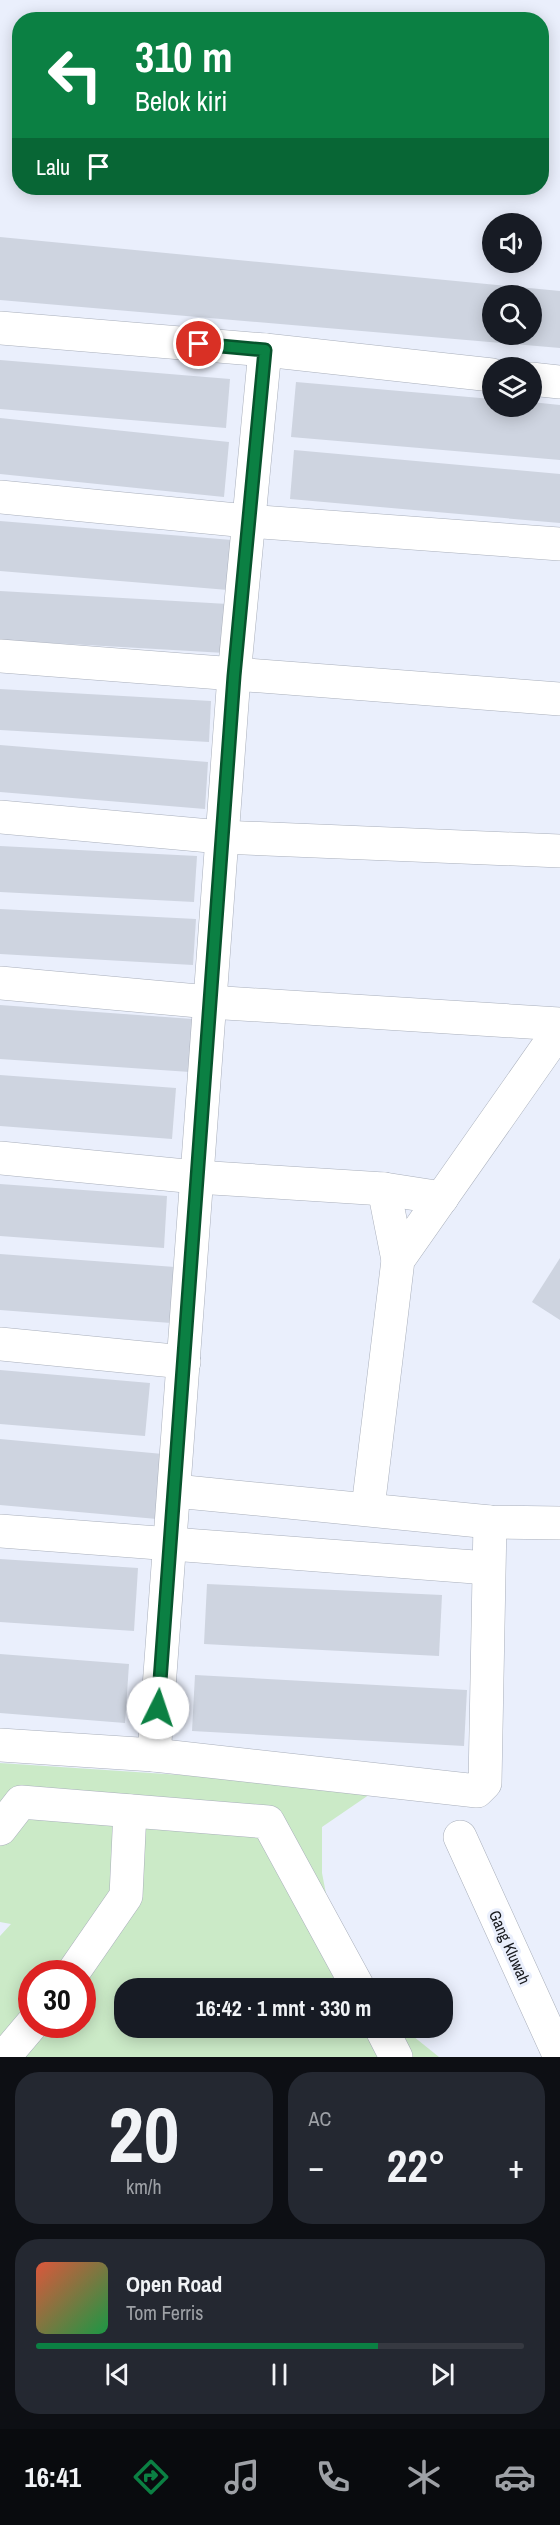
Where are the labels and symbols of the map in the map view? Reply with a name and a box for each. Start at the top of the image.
pin [173,318,224,369]
position arrow [126,1676,190,1740]
street label: Gang Kluwah [484,1907,536,1987]
speed limit sign: 30 [18,1960,96,2038]

